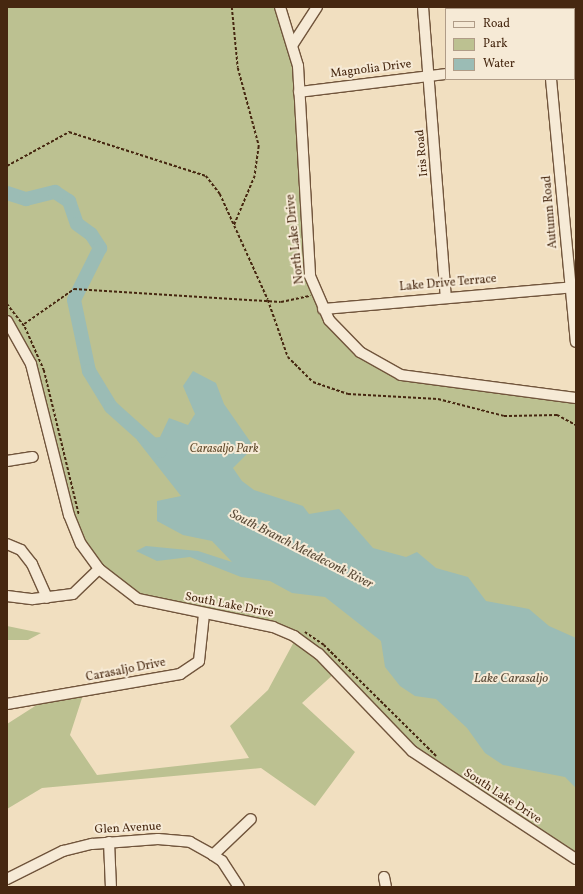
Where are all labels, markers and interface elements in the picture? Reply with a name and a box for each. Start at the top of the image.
legend [445,8,575,80]
text: Road [483,16,510,32]
text: Park [483,36,508,52]
text: Water [483,56,515,72]
street label: Magnolia Drive [330,58,412,82]
street label: Iris Road [414,129,432,177]
street label: Autumn Road [541,175,561,249]
street label: North Lake Drive [284,193,308,285]
street label: Lake Drive Terrace [399,273,497,295]
park label: Carasaljo Park [189,443,259,457]
water label: South Branch Metedeconk River [227,507,375,593]
street label: South Lake Drive [183,590,275,622]
street label: Carasaljo Drive [85,656,167,686]
water label: Lake Carasaljo [474,671,548,687]
street label: South Lake Drive [460,766,544,828]
street label: Glen Avenue [94,820,162,838]

